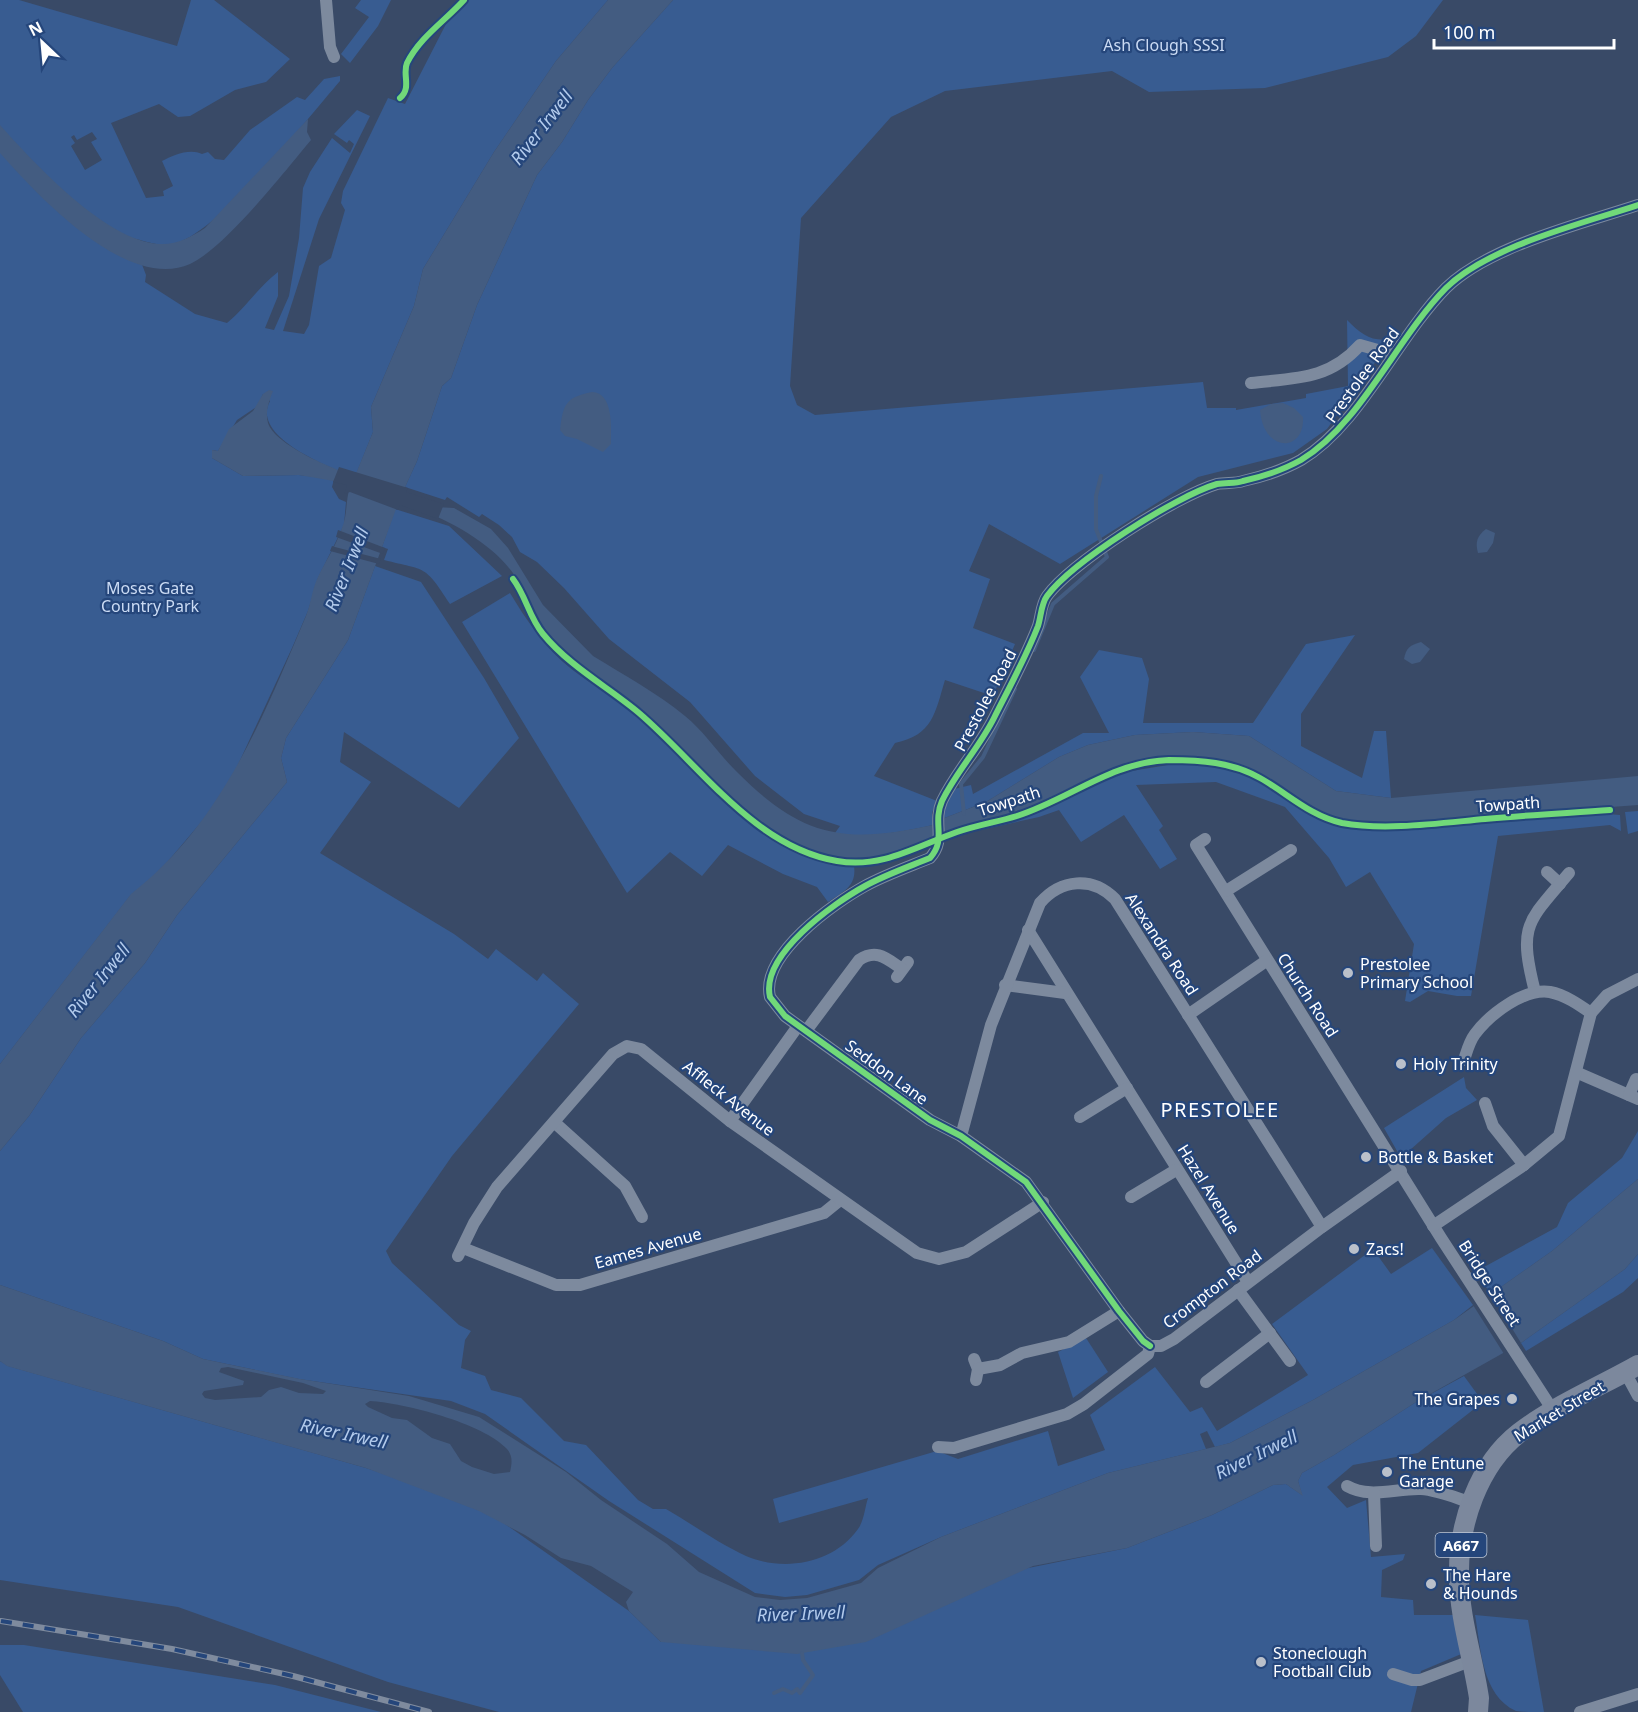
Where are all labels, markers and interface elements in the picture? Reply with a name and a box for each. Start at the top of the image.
north arrow [12,12,72,72]
scale bar [1434,12,1614,50]
text: N [25,16,46,41]
text: 100 m [1443,20,1495,44]
park label: Ash Clough SSSI [1103,34,1225,56]
water label: River Irwell [504,84,578,169]
street label: Prestolee Road [1320,323,1404,427]
water label: River Irwell [318,523,374,615]
park label: Moses Gate Country Park [101,577,199,617]
street label: Prestolee Road [949,645,1021,755]
street label: Towpath [975,781,1043,821]
street label: Towpath [1475,791,1541,817]
street label: Alexandra Road [1121,888,1203,1000]
water label: River Irwell [61,938,135,1022]
street label: Church Road [1273,949,1343,1041]
place label: Prestolee Primary School [1360,953,1473,993]
marker: Prestolee Primary School [1341,966,1355,980]
street label: Seddon Lane [841,1034,933,1110]
place label: Holy Trinity [1413,1053,1499,1075]
street label: Affleck Avenue [679,1055,779,1141]
marker: Holy Trinity [1394,1057,1408,1071]
district label: PRESTOLEE [1160,1096,1280,1123]
street label: Hazel Avenue [1173,1140,1245,1238]
place label: Bottle & Basket [1378,1146,1493,1168]
marker: Bottle & Basket [1359,1150,1373,1164]
street label: Eames Avenue [592,1222,704,1274]
street label: Bridge Street [1454,1236,1526,1331]
place label: Zacs! [1366,1238,1404,1260]
marker: Zacs! [1347,1242,1361,1256]
street label: Crompton Road [1158,1244,1266,1334]
street label: Market Street [1509,1375,1609,1447]
place label: The Grapes [1415,1388,1500,1410]
marker: The Grapes [1505,1392,1519,1406]
water label: River Irwell [298,1412,390,1454]
water label: River Irwell [1211,1424,1301,1484]
place label: The Entune Garage [1399,1452,1484,1492]
marker: The Entune Garage [1380,1465,1394,1479]
road number: A667 [1436,1533,1486,1557]
place label: The Hare & Hounds [1443,1564,1518,1604]
marker: The Hare & Hounds [1424,1577,1438,1591]
water label: River Irwell [756,1599,846,1627]
place label: Stoneclough Football Club [1273,1642,1372,1682]
marker: Stoneclough Football Club [1254,1655,1268,1669]

